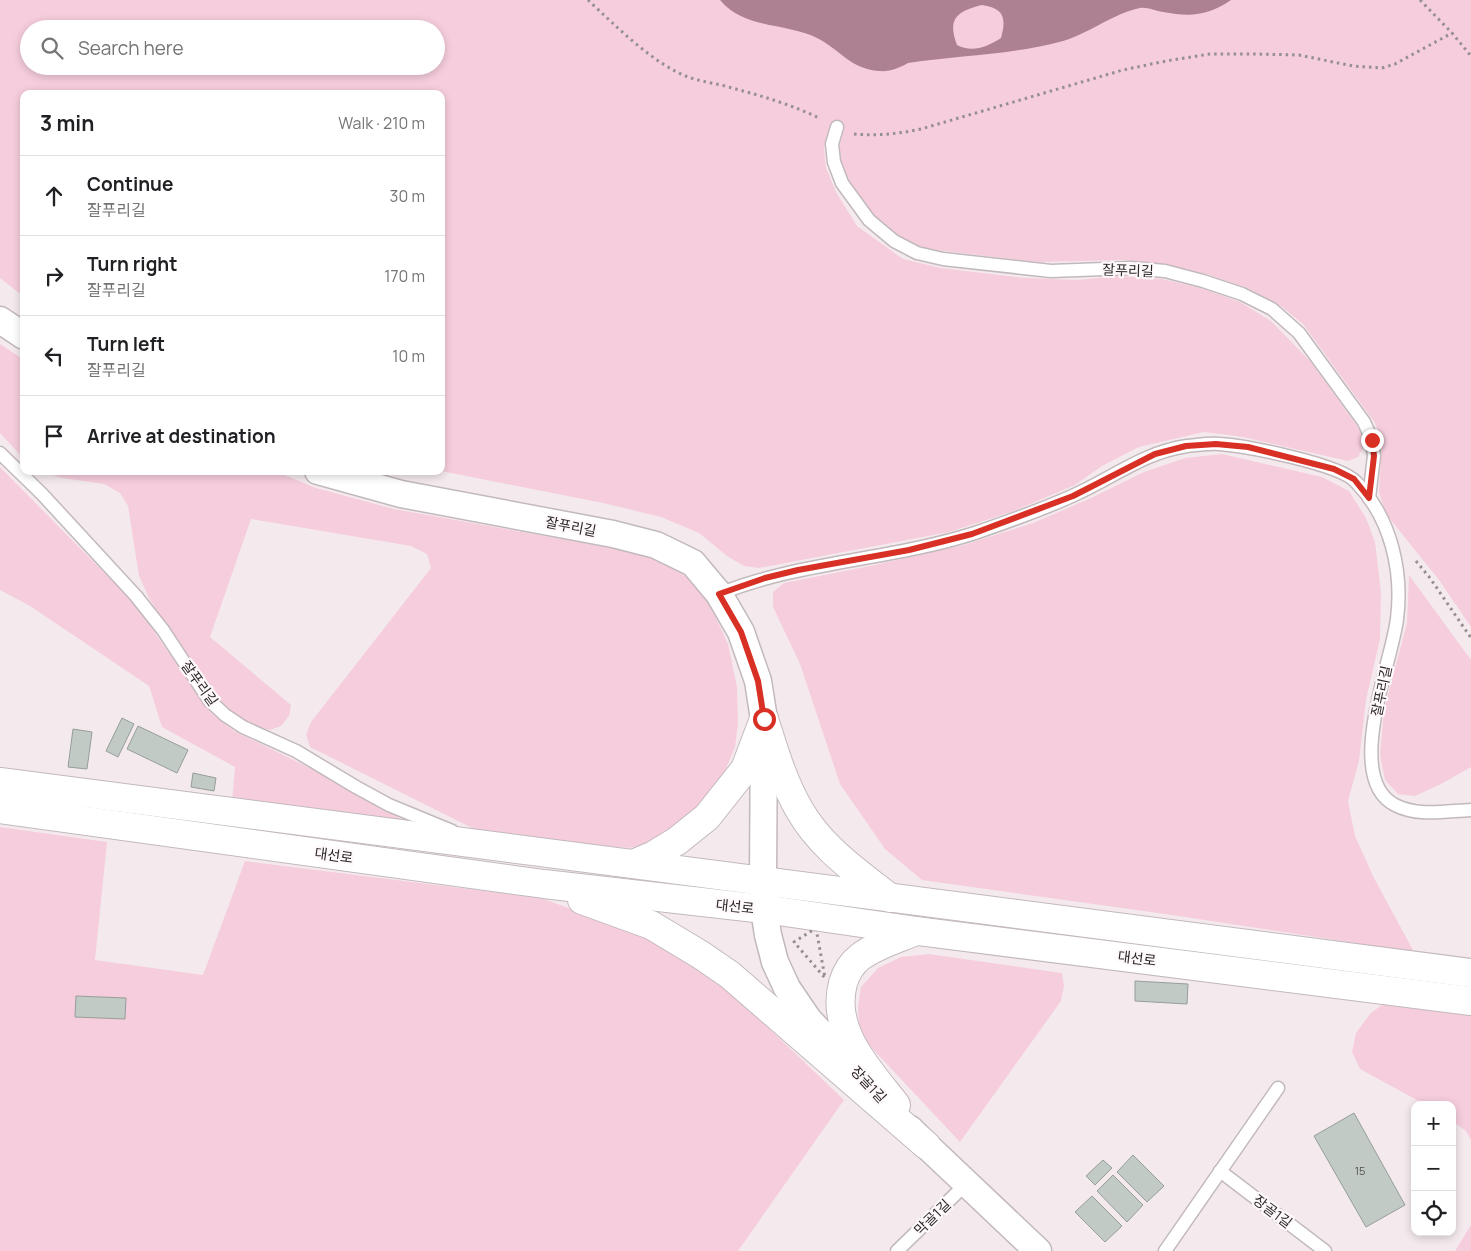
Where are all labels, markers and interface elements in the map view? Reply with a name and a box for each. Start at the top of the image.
search box [20,20,445,75]
icon: search [38,34,66,62]
text: Search here [78,35,184,61]
text: 3 min [40,109,94,137]
text: Walk · 210 m [338,112,425,134]
text: Continue [87,171,173,197]
icon: ahead [40,182,68,210]
text: 30 m [390,185,425,207]
text: 잘푸리길 [87,199,146,221]
text: Turn right [87,251,177,277]
street label: 잘푸리길 [1102,260,1154,280]
icon: right [40,262,68,290]
text: 170 m [384,265,425,287]
text: 잘푸리길 [87,279,146,301]
text: Turn left [87,331,165,357]
icon: left [40,342,68,370]
text: 10 m [392,345,425,367]
text: 잘푸리길 [87,359,146,381]
icon: arrive [40,422,68,450]
text: Arrive at destination [87,423,276,449]
route end [1361,429,1384,452]
street label: 잘푸리길 [544,512,598,540]
street label: 잘푸리길 [177,657,223,709]
street label: 잘푸리길 [1366,664,1396,718]
route start [753,708,776,731]
street label: 대선로 [314,843,355,867]
street label: 대선로 [715,895,755,917]
street label: 대선로 [1117,946,1157,970]
street label: 장골1길 [847,1061,891,1107]
map controls [1411,1101,1456,1236]
button: + [1411,1101,1456,1146]
button: − [1411,1146,1456,1191]
house number: 15 [1355,1163,1365,1178]
street label: 장골1길 [1250,1190,1296,1232]
button: locate [1411,1191,1456,1236]
street label: 막골1길 [910,1195,954,1239]

